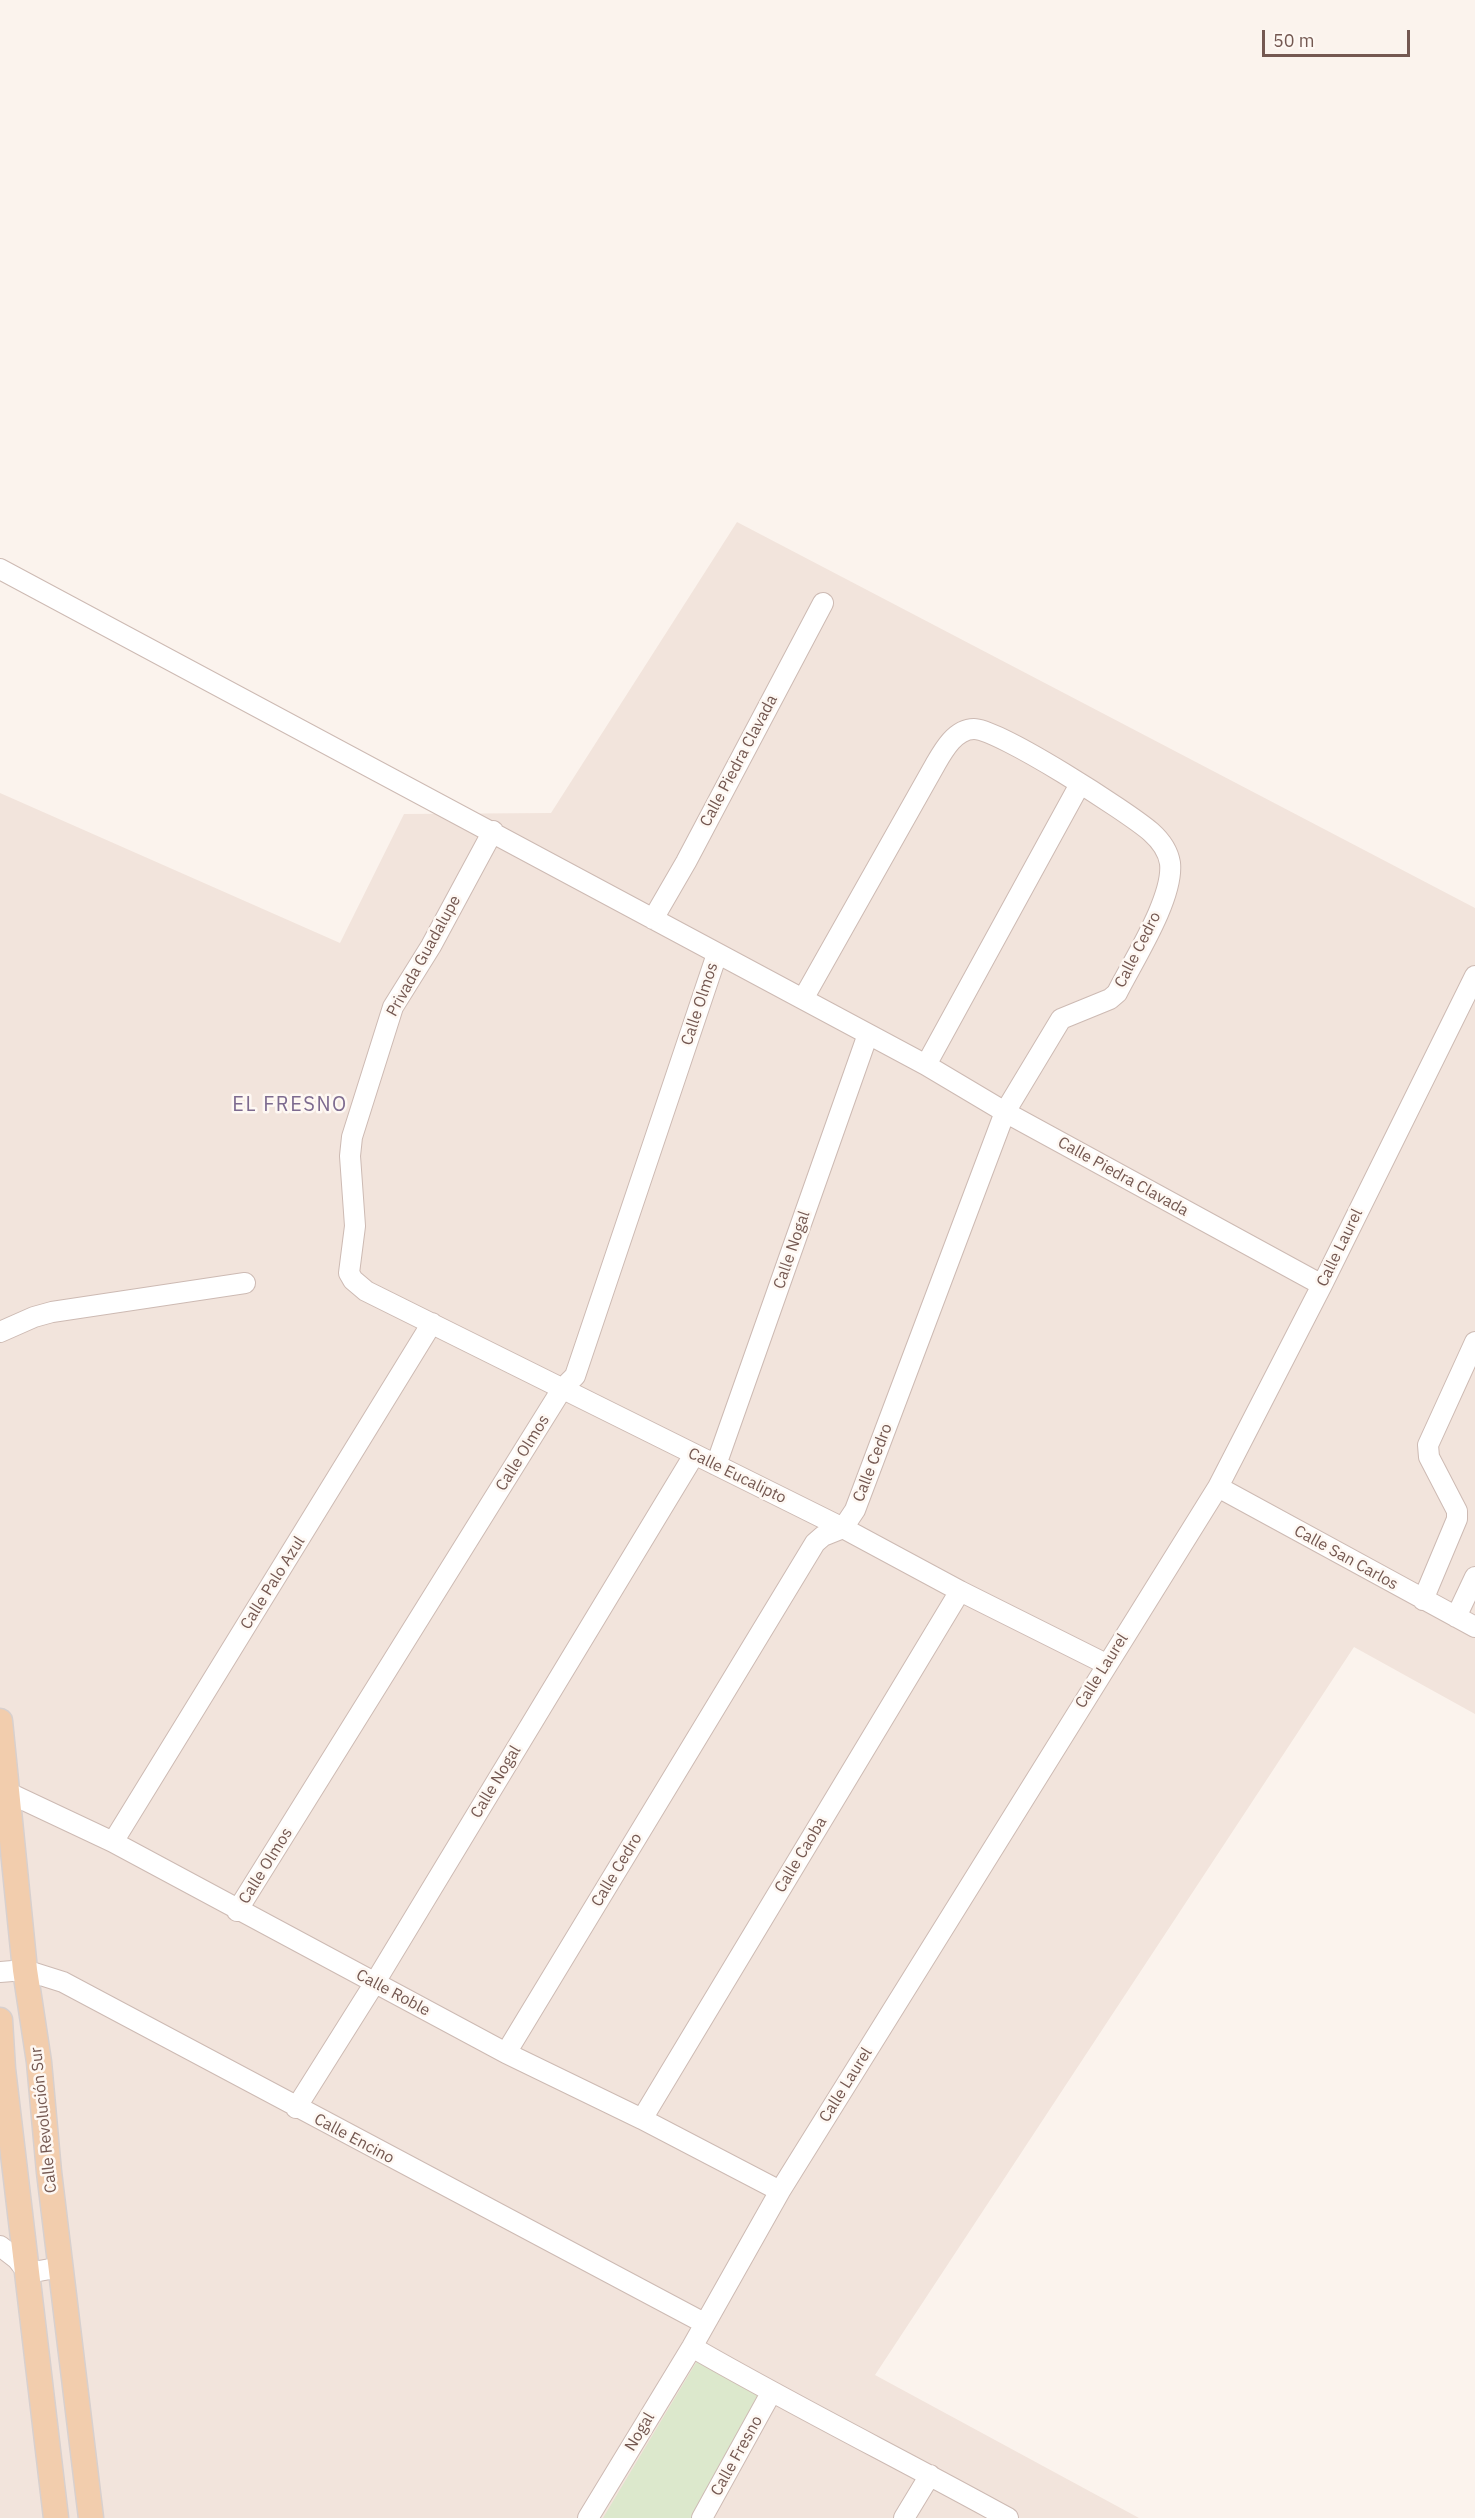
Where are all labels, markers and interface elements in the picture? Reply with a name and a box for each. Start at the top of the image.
scale bar [1265,18,1414,56]
text: 50 m [1273,29,1315,52]
street label: Calle Piedra Clavada [696,692,782,830]
street label: Privada Guadalupe [383,892,465,1020]
street label: Calle Cedro [1111,909,1165,991]
street label: Calle Olmos [678,960,722,1048]
district label: EL FRESNO [232,1093,348,1117]
street label: Calle Piedra Clavada [1054,1133,1192,1221]
street label: Calle Laurel [1313,1206,1367,1290]
street label: Calle Nogal [770,1208,814,1292]
street label: Calle Olmos [492,1411,554,1495]
street label: Calle Cedro [849,1421,897,1505]
street label: Calle Eucalipto [685,1444,789,1508]
street label: Calle San Carlos [1291,1522,1401,1594]
street label: Calle Palo Azul [237,1533,309,1633]
street label: Calle Laurel [1072,1630,1132,1712]
street label: Calle Nogal [467,1742,525,1822]
street label: Calle Caoba [771,1814,831,1896]
street label: Calle Olmos [235,1824,297,1908]
street label: Calle Cedro [588,1830,646,1910]
street label: Calle Roble [353,1966,433,2020]
street label: Calle Laurel [816,2044,876,2126]
street label: Calle Revolución Sur [27,2046,61,2194]
street label: Calle Encino [311,2110,397,2168]
street label: Nogal [621,2409,659,2455]
street label: Calle Fresno [707,2413,767,2499]

